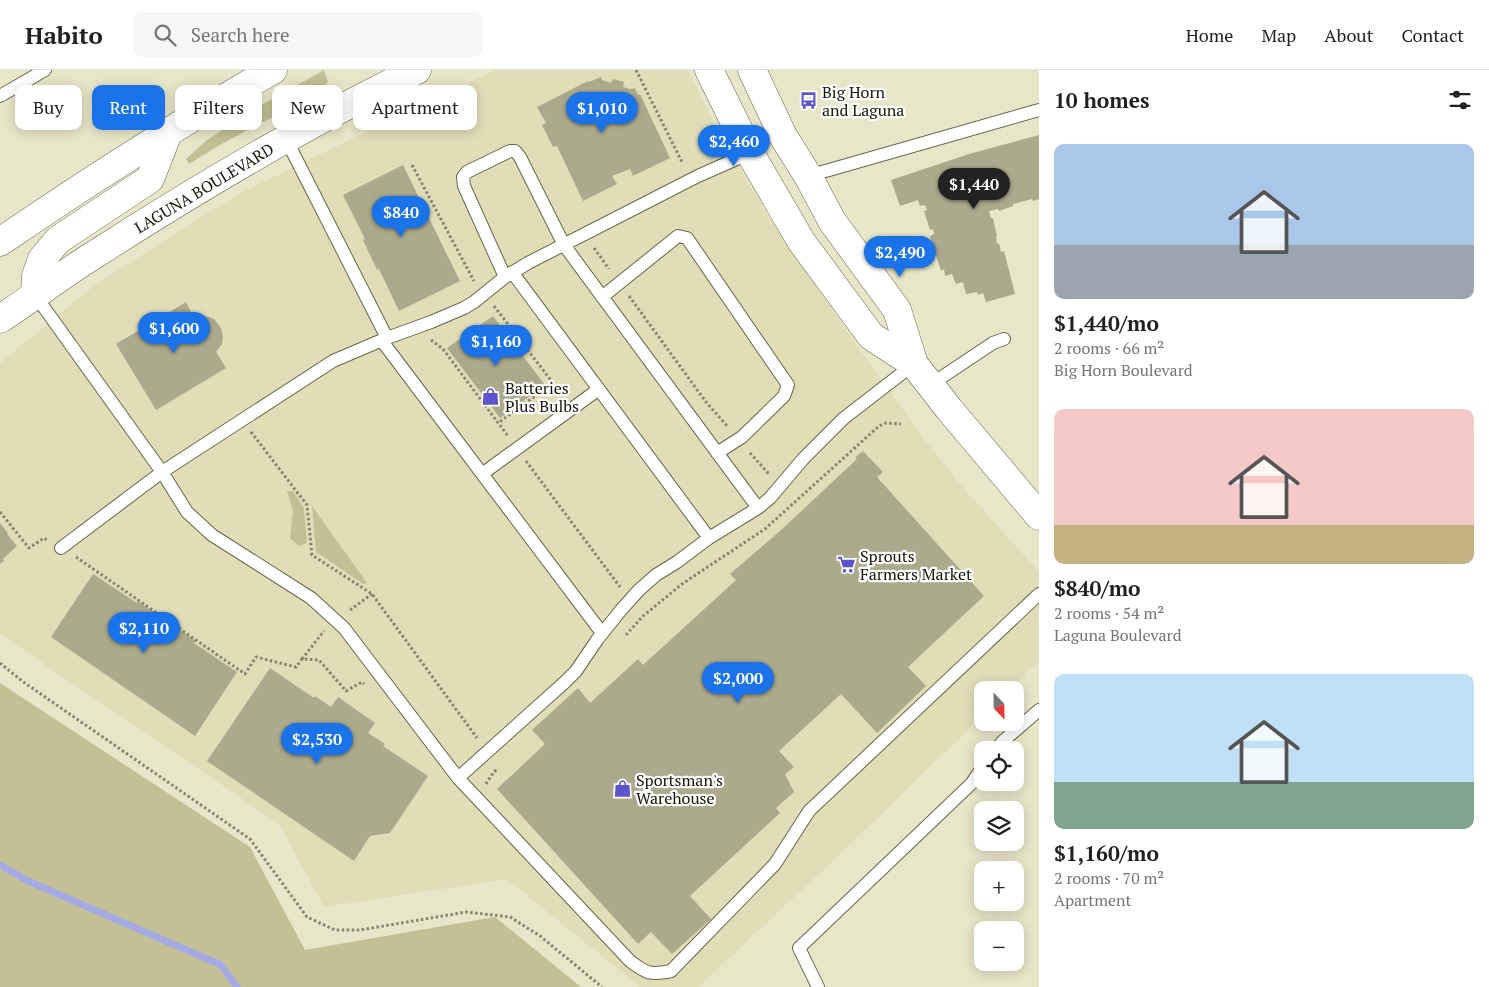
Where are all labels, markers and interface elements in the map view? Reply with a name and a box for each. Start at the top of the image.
search box [133,12,483,57]
text: Habito [25,19,103,51]
icon: search [151,21,179,49]
text: Search here [191,22,290,47]
text: Home [1186,23,1233,47]
text: Map [1261,23,1296,47]
text: About [1324,23,1373,47]
text: Contact [1401,23,1464,47]
place label: Big Horn and Laguna [822,81,904,121]
chip: Buy [15,85,82,130]
chip: Rent [92,85,165,130]
chip: Filters [175,85,262,130]
chip: New [272,85,343,130]
chip: Apartment [353,85,477,130]
text: 10 homes [1054,86,1150,114]
icon: filters [1446,86,1474,114]
bus stop icon: Big Horn and Laguna [798,91,818,111]
pin: $1,010 [561,92,643,134]
text: $1,010 [577,97,627,119]
pin: $2,460 [693,124,775,167]
text: $2,460 [709,130,759,152]
street label: LAGUNA BOULEVARD [130,138,278,238]
pin: $1,440 [933,168,1015,210]
text: $1,440 [949,173,999,195]
icon: home [1219,177,1309,267]
pin: $840 [371,196,431,238]
text: $840 [383,201,419,223]
pin: $2,490 [859,236,941,278]
text: $2,490 [875,241,925,263]
text: $1,440/mo [1054,309,1159,337]
pin: $1,600 [133,312,215,354]
text: $1,600 [149,317,199,339]
pin: $1,160 [455,324,537,367]
text: $1,160 [471,330,521,352]
text: 2 rooms · 66 m² [1054,337,1164,359]
text: Big Horn Boulevard [1054,359,1193,381]
place label: Batteries Plus Bulbs [505,377,579,417]
shop icon: Batteries Plus Bulbs [481,387,501,407]
icon: home [1219,442,1309,532]
place label: Sprouts Farmers Market [860,545,972,585]
supermarket icon: Sprouts Farmers Market [836,555,856,575]
text: $840/mo [1054,574,1141,602]
text: 2 rooms · 54 m² [1054,602,1164,624]
pin: $2,110 [103,612,185,654]
text: $2,110 [119,617,169,639]
text: Laguna Boulevard [1054,624,1182,646]
pin: $2,000 [697,662,779,704]
text: $2,000 [713,667,763,689]
north arrow [974,681,1024,731]
map controls [974,681,1024,971]
icon: home [1219,707,1309,797]
pin: $2,530 [276,722,358,765]
text: $2,530 [292,728,342,750]
button: locate [974,741,1024,791]
place label: Sportsman's Warehouse [636,769,723,809]
shop icon: Sportsman's Warehouse [612,779,632,799]
button: layers [974,801,1024,851]
text: $1,160/mo [1054,839,1159,867]
button: + [974,861,1024,911]
text: 2 rooms · 70 m² [1054,867,1164,889]
text: Apartment [1054,889,1131,911]
button: − [974,921,1024,971]

